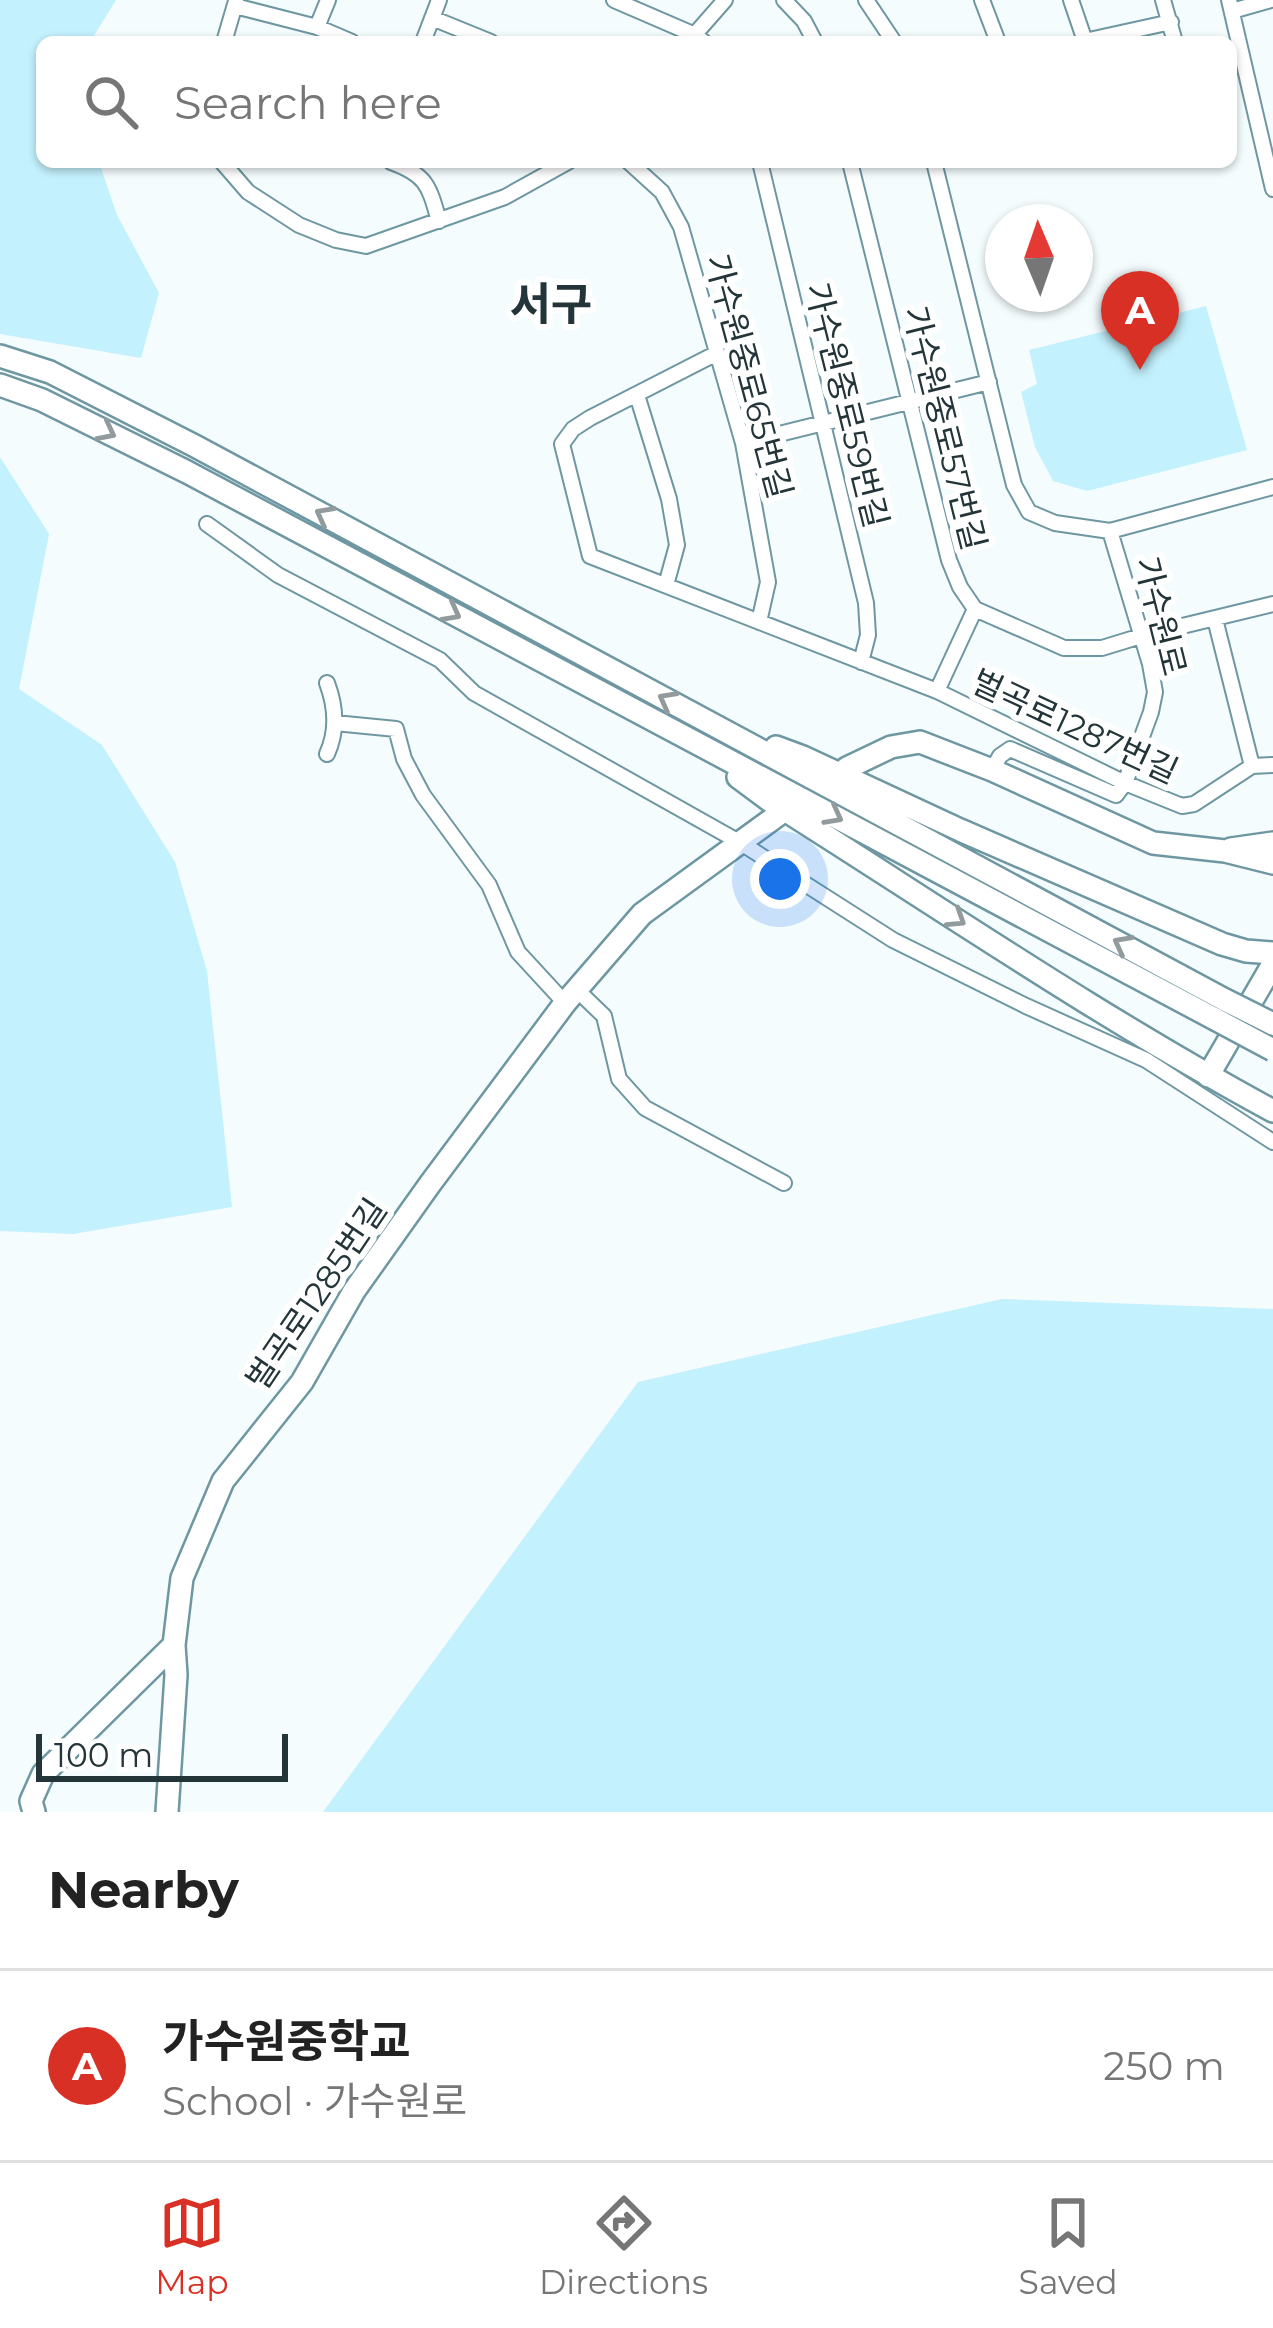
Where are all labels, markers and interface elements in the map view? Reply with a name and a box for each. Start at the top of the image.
search box [36,36,1237,168]
icon: search [78,69,144,135]
text: Search here [174,75,442,130]
north arrow [985,204,1093,312]
street label: 가수원중로65번길 [697,249,801,503]
pin: A [1101,271,1179,370]
district label: 서구 [510,276,592,331]
street label: 가수원중로59번길 [797,278,897,532]
street label: 가수원중로57번길 [895,302,995,554]
one-way arrow [95,418,116,441]
one-way arrow [315,506,336,529]
street label: 가수원로 [1127,552,1195,680]
one-way arrow [440,599,461,622]
street label: 벌곡로1287번길 [966,661,1184,791]
one-way arrow [659,691,680,714]
one-way arrow [821,802,842,825]
your location [750,849,810,909]
one-way arrow [944,904,966,927]
one-way arrow [1113,935,1134,958]
street label: 벌곡로1285번길 [237,1191,395,1397]
scale bar [36,1728,288,1781]
text: 100 m [54,1735,153,1775]
text: Nearby [48,1859,239,1921]
text: 가수원중학교 [162,2013,410,2068]
text: A [72,2042,102,2090]
text: 250 m [1103,2042,1225,2090]
text: School · 가수원로 [162,2077,467,2125]
tab: Map [155,2190,229,2302]
tab: Directions [539,2190,708,2302]
tab: Saved [1019,2190,1118,2302]

